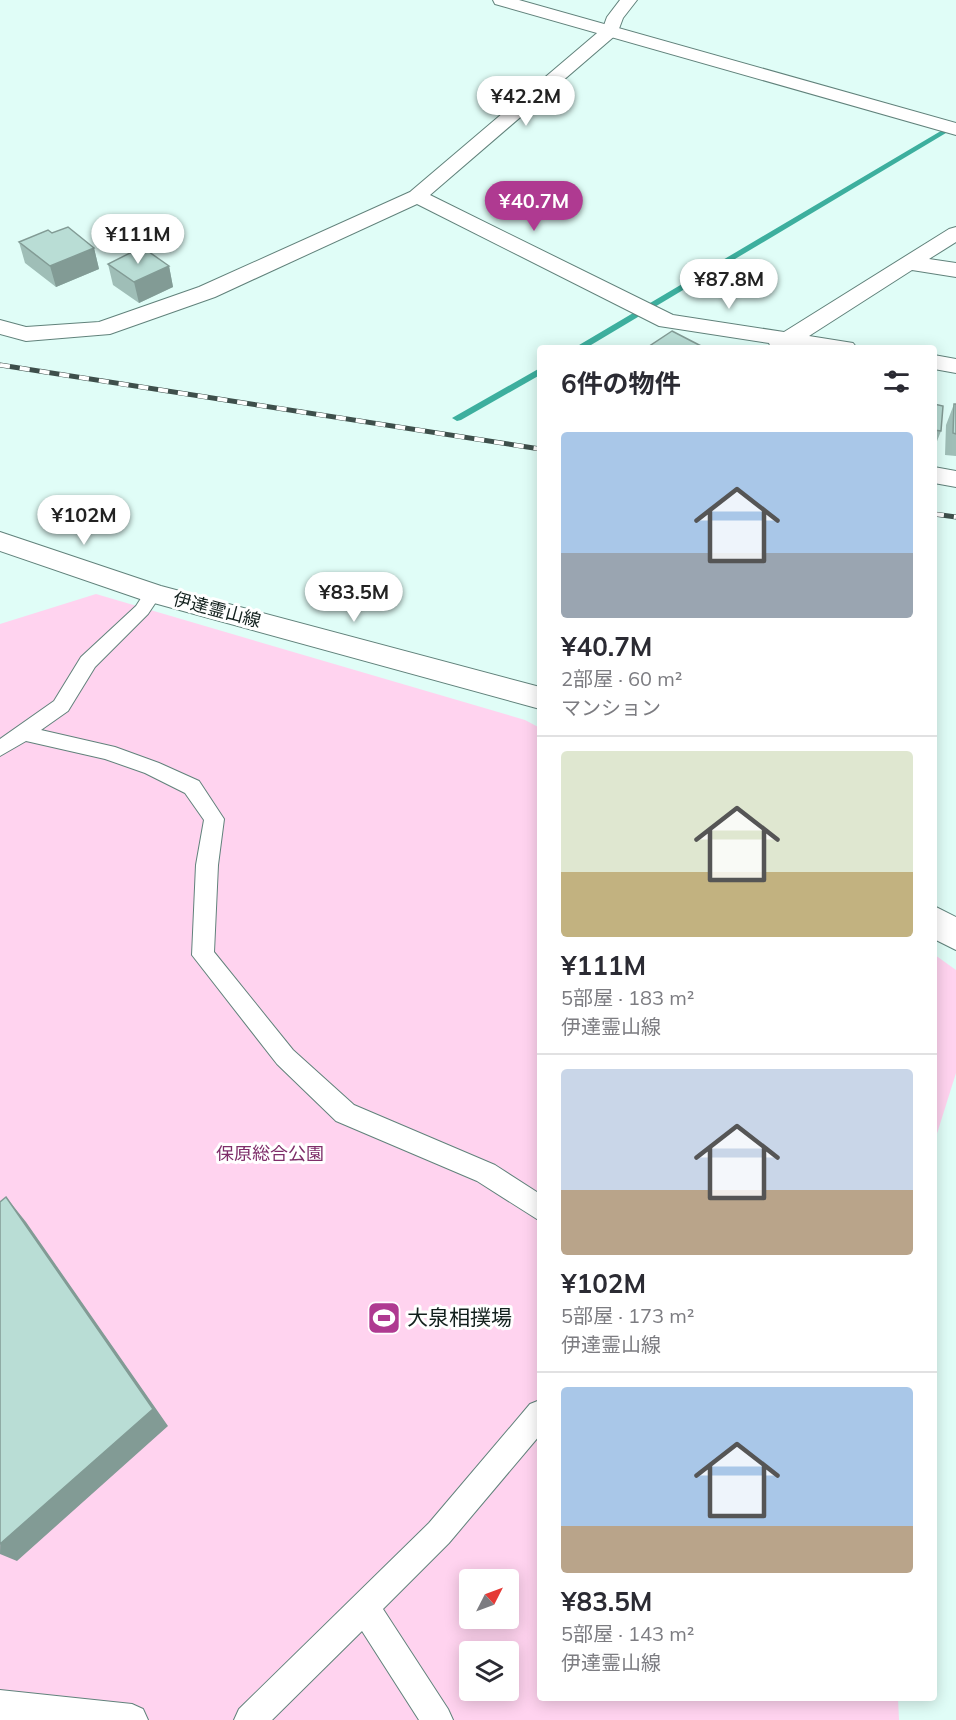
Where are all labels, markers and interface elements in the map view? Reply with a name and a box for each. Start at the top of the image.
pin: ¥42.2M [477,76,575,127]
text: ¥42.2M [491,83,561,108]
pin: ¥40.7M [485,181,583,232]
text: ¥40.7M [499,188,569,213]
pin: ¥111M [96,214,180,265]
text: ¥111M [105,221,171,246]
pin: ¥87.8M [680,259,778,310]
text: ¥87.8M [694,266,764,291]
icon: filters [880,365,913,398]
text: 6件の物件 [561,367,681,400]
icon: home [683,471,791,579]
pin: ¥102M [42,495,126,546]
text: ¥102M [51,502,117,527]
pin: ¥83.5M [305,572,403,623]
text: ¥83.5M [319,579,389,604]
street label: 伊達霊山線 [171,587,264,632]
text: ¥40.7M [561,630,652,663]
text: 2部屋 · 60 m² [561,666,682,691]
text: マンション [561,695,661,720]
icon: home [683,790,791,898]
text: ¥111M [561,949,646,982]
text: 5部屋 · 183 m² [561,985,694,1010]
text: 伊達霊山線 [561,1014,661,1039]
icon: home [683,1108,791,1216]
park label: 保原総合公園 [216,1142,324,1165]
text: ¥102M [561,1267,646,1300]
sports icon: 大泉相撲場 [366,1300,402,1336]
text: 5部屋 · 173 m² [561,1303,694,1328]
place label: 大泉相撲場 [407,1304,512,1330]
text: 伊達霊山線 [561,1332,661,1357]
icon: home [683,1426,791,1534]
north arrow [459,1569,519,1629]
map controls [459,1569,519,1701]
text: ¥83.5M [561,1585,652,1618]
text: 5部屋 · 143 m² [561,1621,694,1646]
button: layers [459,1641,519,1701]
text: 伊達霊山線 [561,1650,661,1675]

